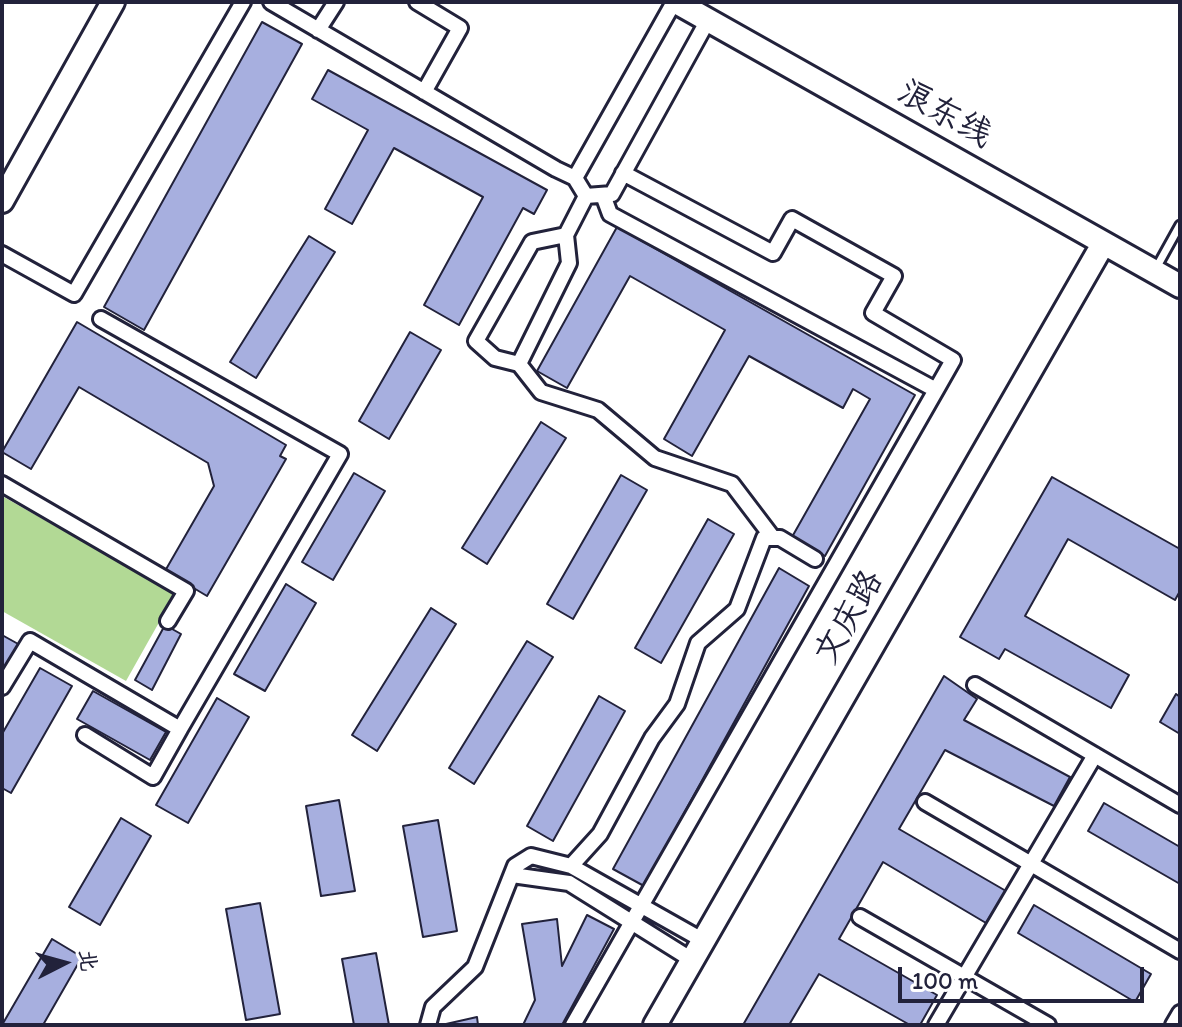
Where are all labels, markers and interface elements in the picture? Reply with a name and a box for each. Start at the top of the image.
street label: 浪东线 [890,72,998,158]
street label: 文庆路 [807,564,893,672]
north arrow [24,923,104,1003]
text: 北 [74,948,103,973]
scale bar [902,951,1148,1001]
text: 100 m [912,966,978,995]

